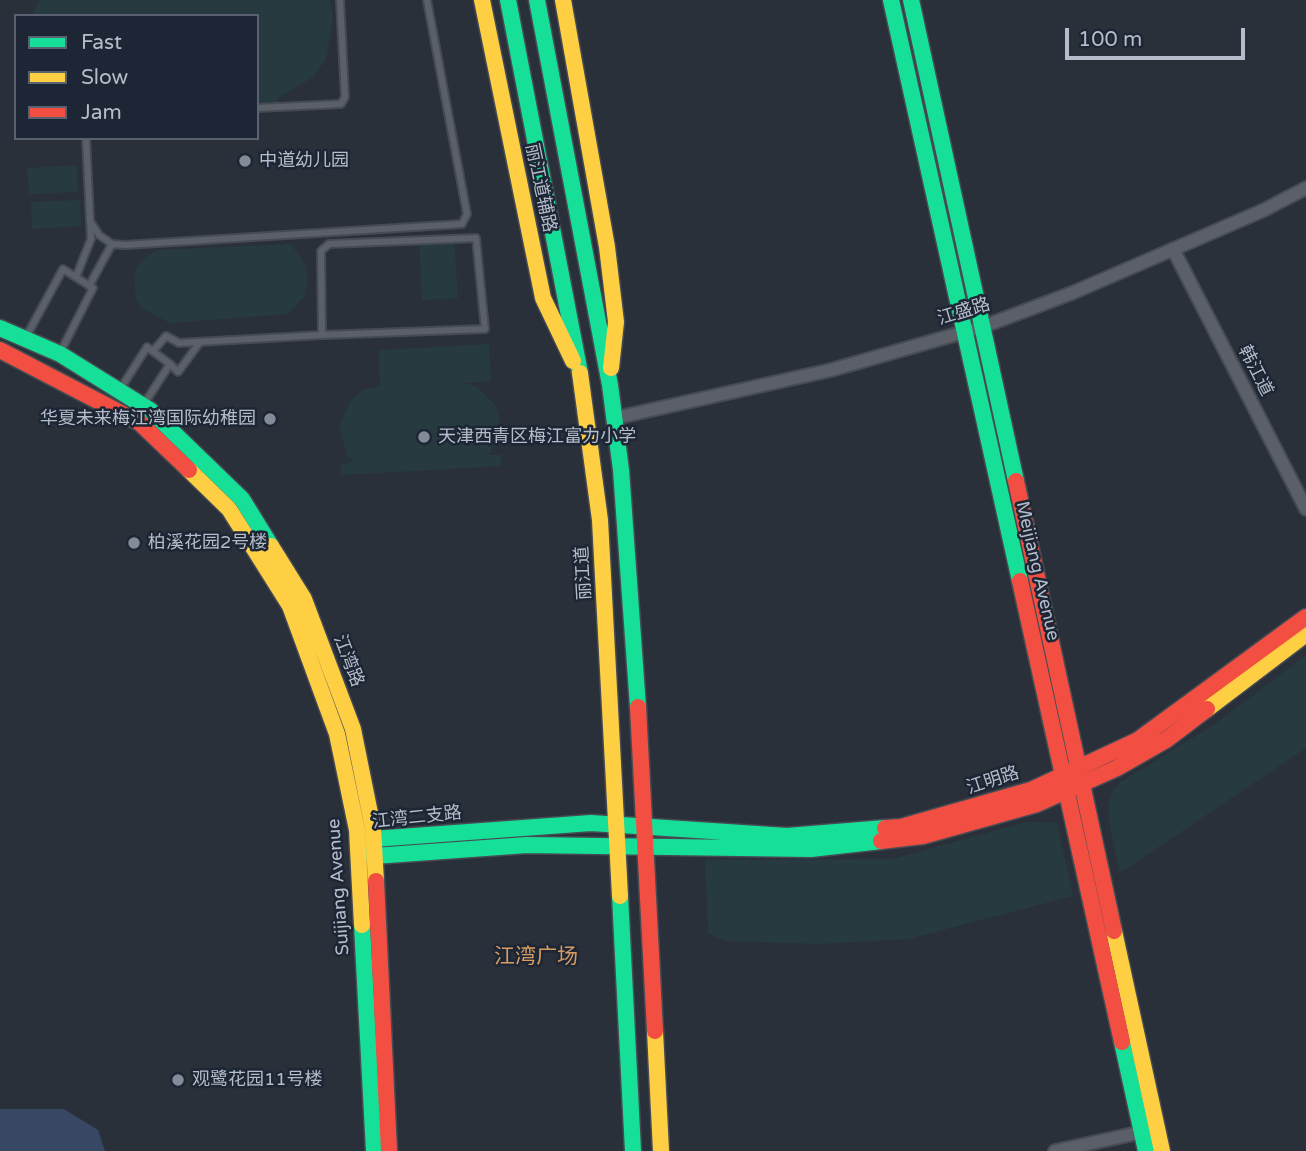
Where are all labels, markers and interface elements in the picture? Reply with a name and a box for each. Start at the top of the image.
legend [14,14,259,140]
scale bar [1068,14,1248,58]
text: 100 m [1078,27,1142,52]
text: Fast [81,30,122,55]
text: Slow [81,65,128,90]
text: Jam [81,100,122,125]
street label: 丽江道辅路 [520,142,560,234]
place label: 中道幼儿园 [259,150,349,172]
marker: 中道幼儿园 [237,153,253,169]
street label: 江盛路 [935,294,993,330]
street label: 韩江道 [1233,342,1277,400]
place label: 华夏未来梅江湾国际幼稚园 [40,408,256,430]
marker: 华夏未来梅江湾国际幼稚园 [262,411,278,427]
place label: 天津西青区梅江富力小学 [438,426,636,448]
marker: 天津西青区梅江富力小学 [416,429,432,445]
street label: Meijiang Avenue [1010,499,1064,643]
place label: 柏溪花园2号楼 [148,532,267,554]
marker: 柏溪花园2号楼 [126,535,142,551]
street label: 丽江道 [572,545,596,601]
street label: 江湾路 [328,632,368,690]
street label: 江明路 [964,762,1022,800]
street label: 江湾二支路 [371,803,463,833]
street label: Suijiang Avenue [323,818,355,956]
district label: 江湾广场 [494,944,578,970]
place label: 观鹭花园11号楼 [192,1069,323,1091]
marker: 观鹭花园11号楼 [170,1072,186,1088]

